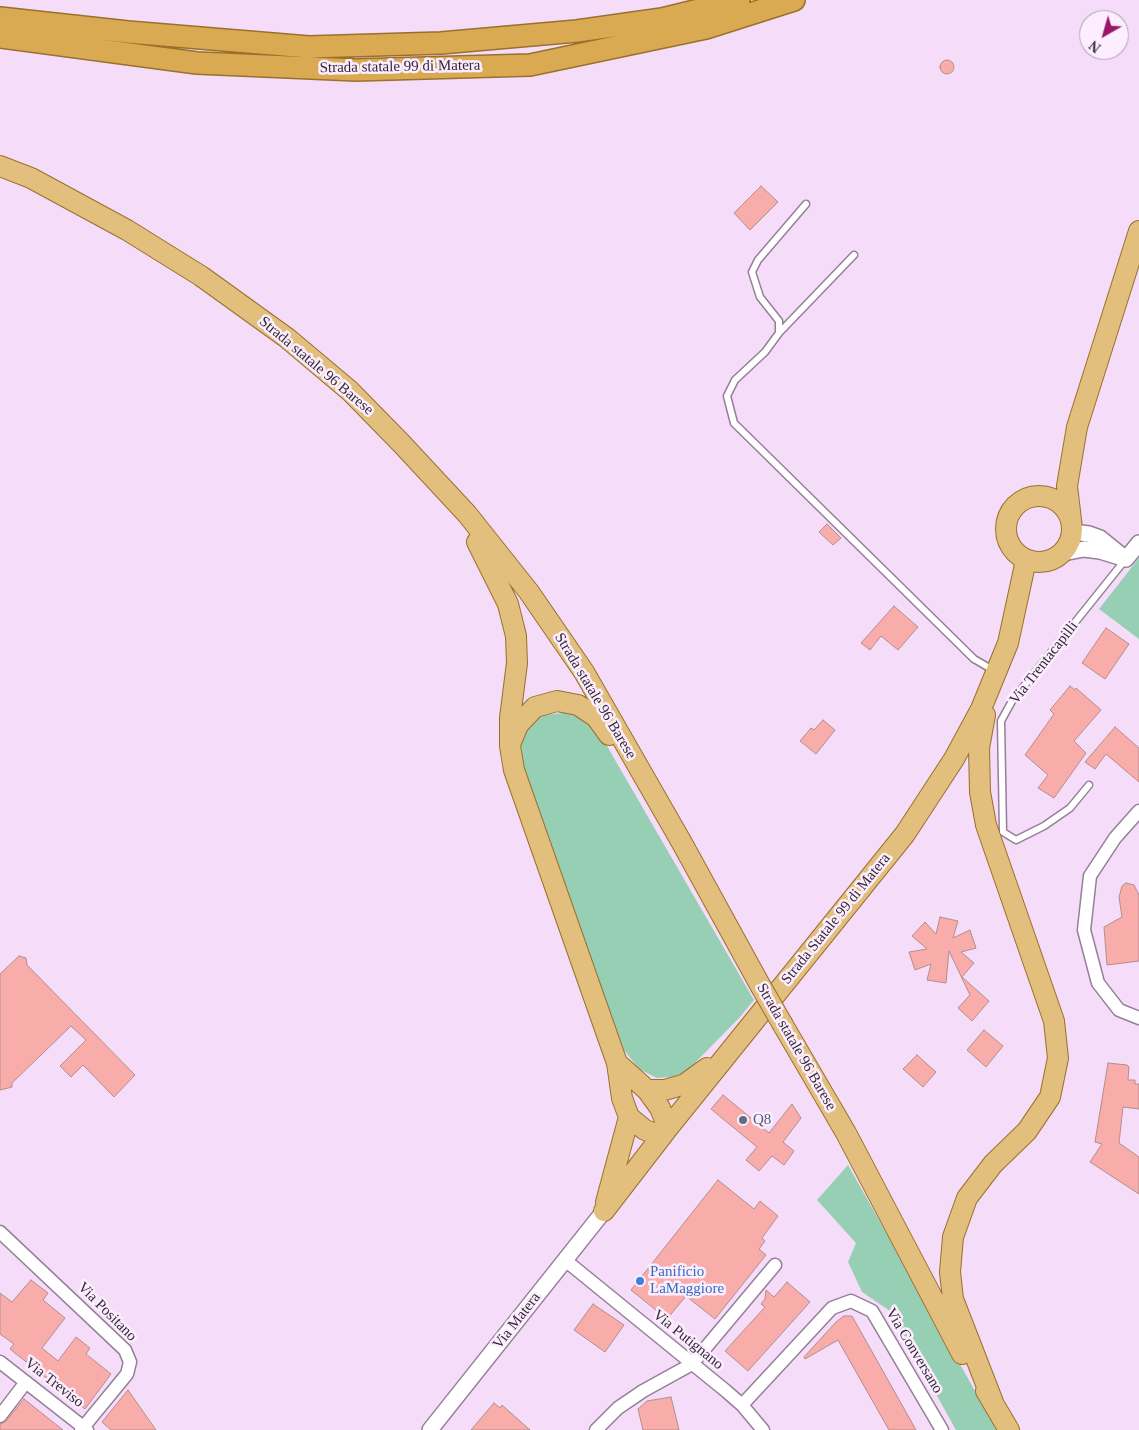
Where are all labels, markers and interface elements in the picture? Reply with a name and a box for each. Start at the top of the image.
north arrow [1079,10,1129,60]
text: N [1086,37,1104,55]
street label: Strada statale 99 di Matera [319,57,481,77]
street label: Strada statale 96 Barese [255,313,377,419]
street label: Via Trentacapilli [1006,618,1082,708]
street label: Strada statale 96 Barese [550,630,640,762]
street label: Strada Statale 99 di Matera [778,850,894,988]
street label: Strada statale 96 Barese [752,980,840,1114]
place label: Q8 [753,1111,771,1129]
marker: Q8 [737,1114,749,1126]
place label: Panificio LaMaggiore [650,1263,724,1298]
marker: Panificio LaMaggiore [634,1275,646,1287]
street label: Via Positano [74,1279,140,1345]
street label: Via Matera [489,1289,545,1353]
street label: Via Conversano [882,1305,946,1397]
street label: Via Putignano [649,1306,727,1374]
street label: Via Treviso [21,1354,87,1412]

